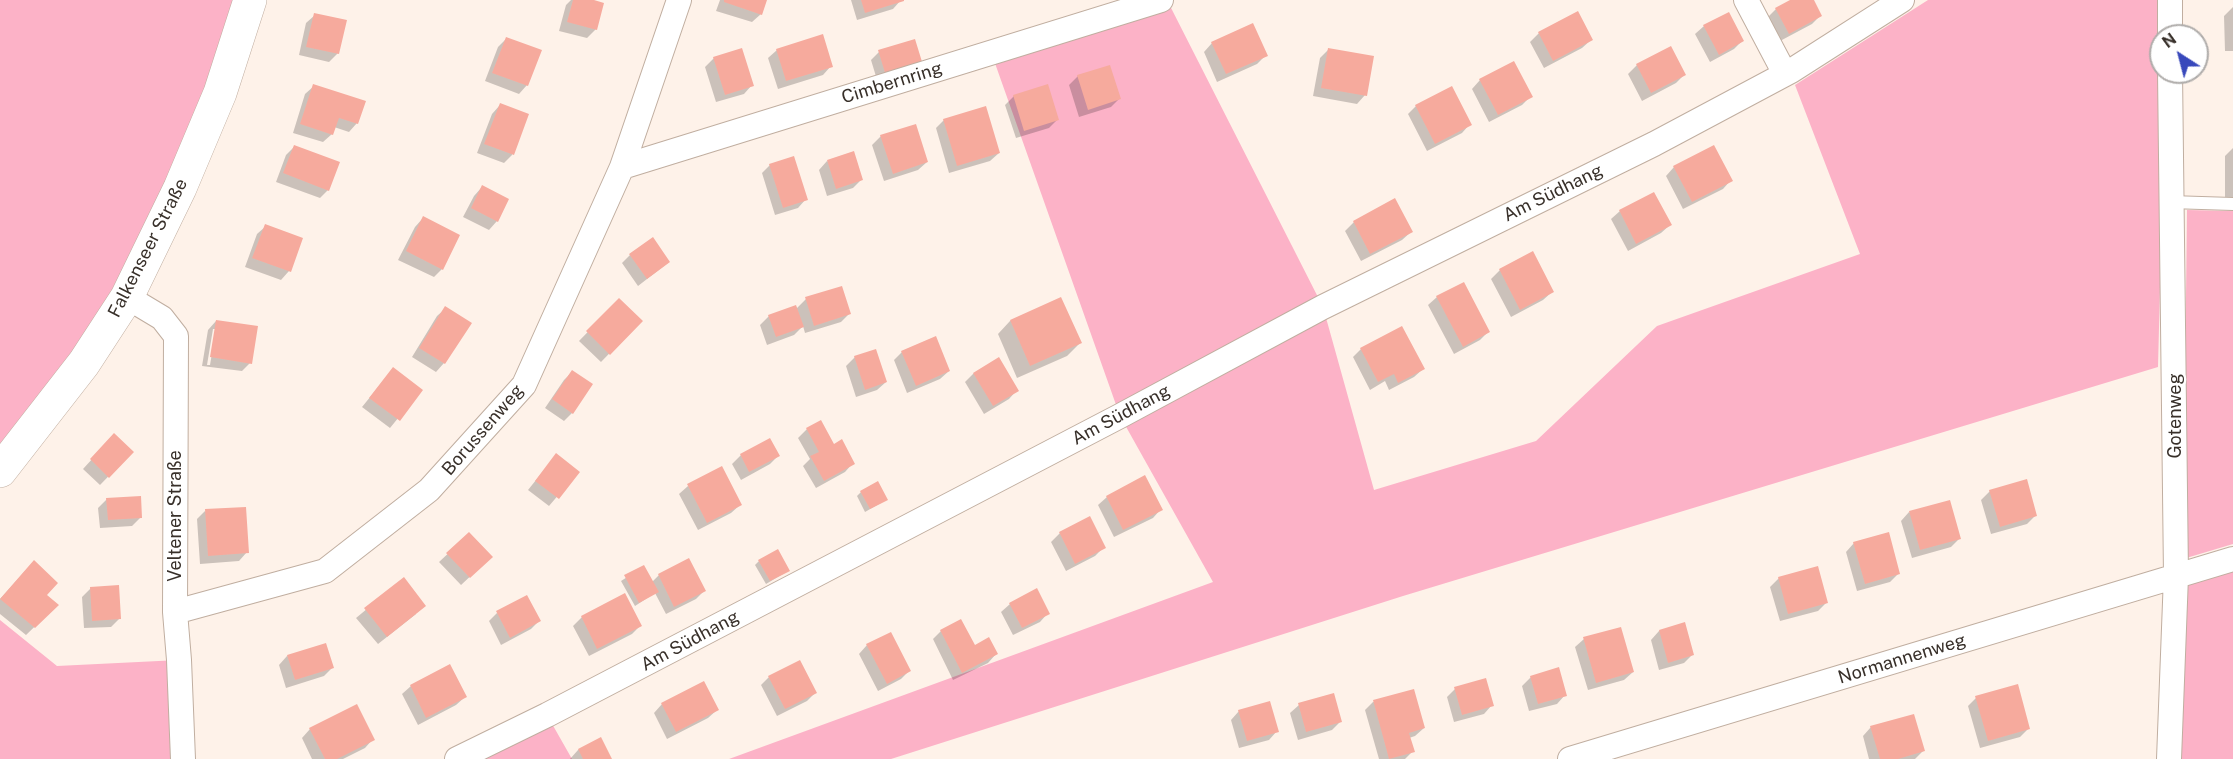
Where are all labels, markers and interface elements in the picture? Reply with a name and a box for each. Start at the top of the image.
north arrow [2149,24,2209,84]
text: N [2159,29,2180,52]
street label: Cimbernring [839,57,945,109]
street label: Am Südhang [1500,160,1606,226]
street label: Falkenseer Straße [104,175,192,321]
street label: Gotenweg [2164,373,2186,459]
street label: Borussenweg [438,380,528,480]
street label: Am Südhang [1068,380,1174,450]
street label: Veltener Straße [164,450,186,582]
street label: Am Südhang [637,606,743,676]
street label: Normannenweg [1836,629,1968,689]

